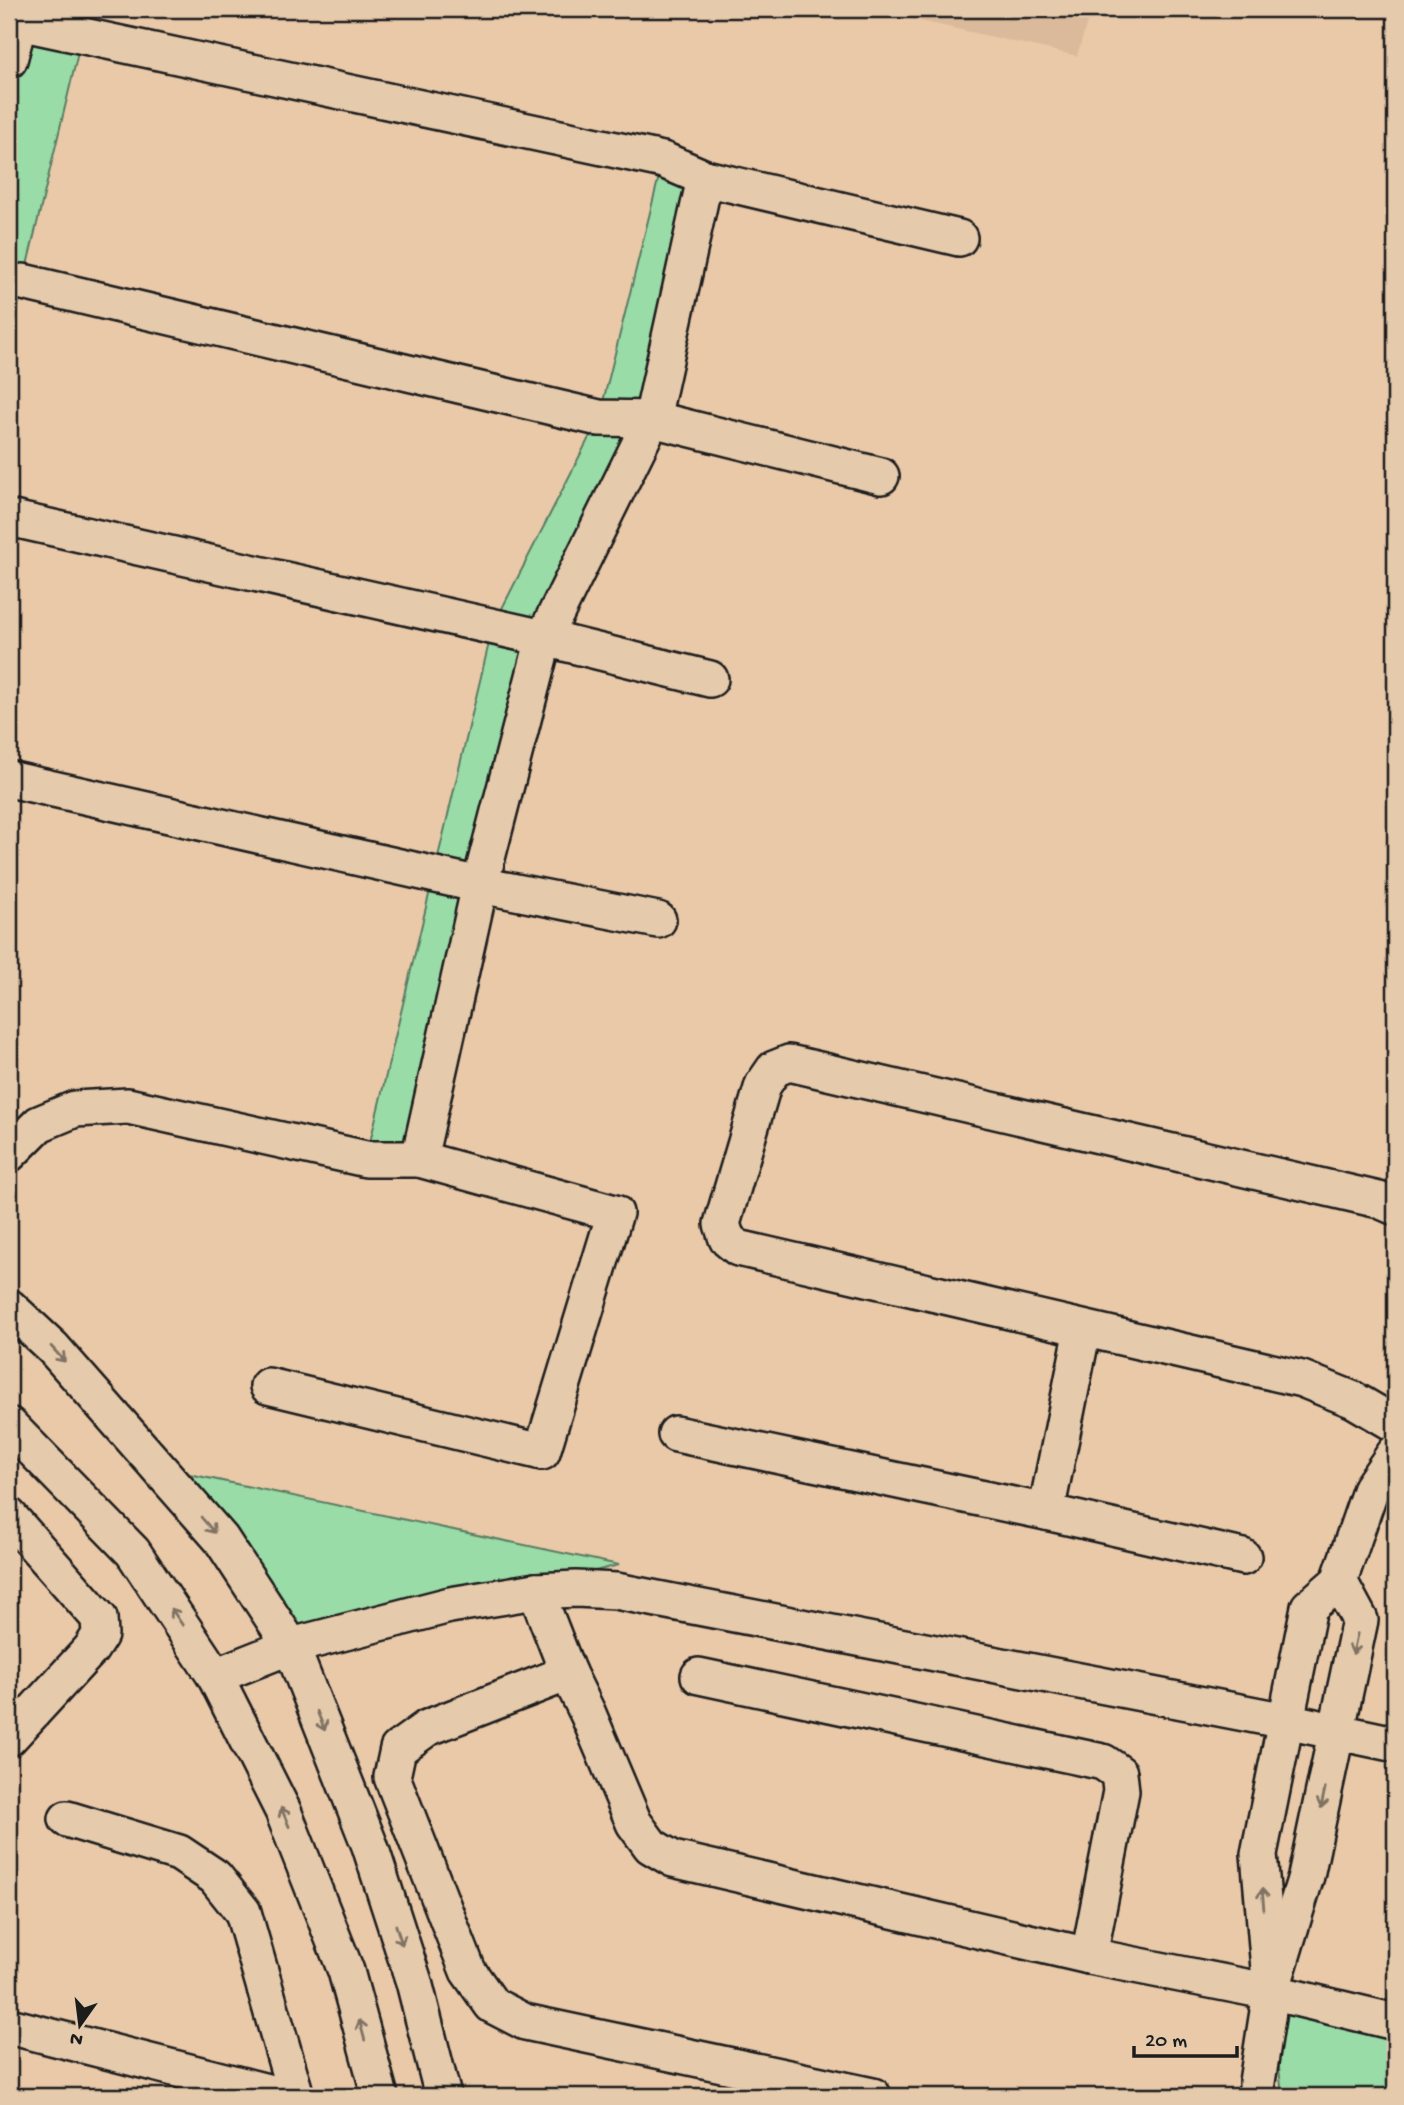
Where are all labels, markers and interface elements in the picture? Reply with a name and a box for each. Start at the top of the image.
one-way arrow [50,1345,66,1363]
one-way arrow [200,1516,216,1534]
one-way arrow [169,1608,184,1627]
one-way arrow [1348,1632,1362,1655]
one-way arrow [315,1710,328,1732]
one-way arrow [1315,1786,1329,1809]
one-way arrow [278,1806,291,1828]
one-way arrow [1256,1888,1269,1911]
one-way arrow [393,1923,406,1945]
north arrow [46,1990,116,2060]
scale bar [1134,2014,1238,2058]
one-way arrow [355,2020,368,2042]
text: N [68,2025,86,2051]
text: 20 m [1145,2030,1187,2055]

